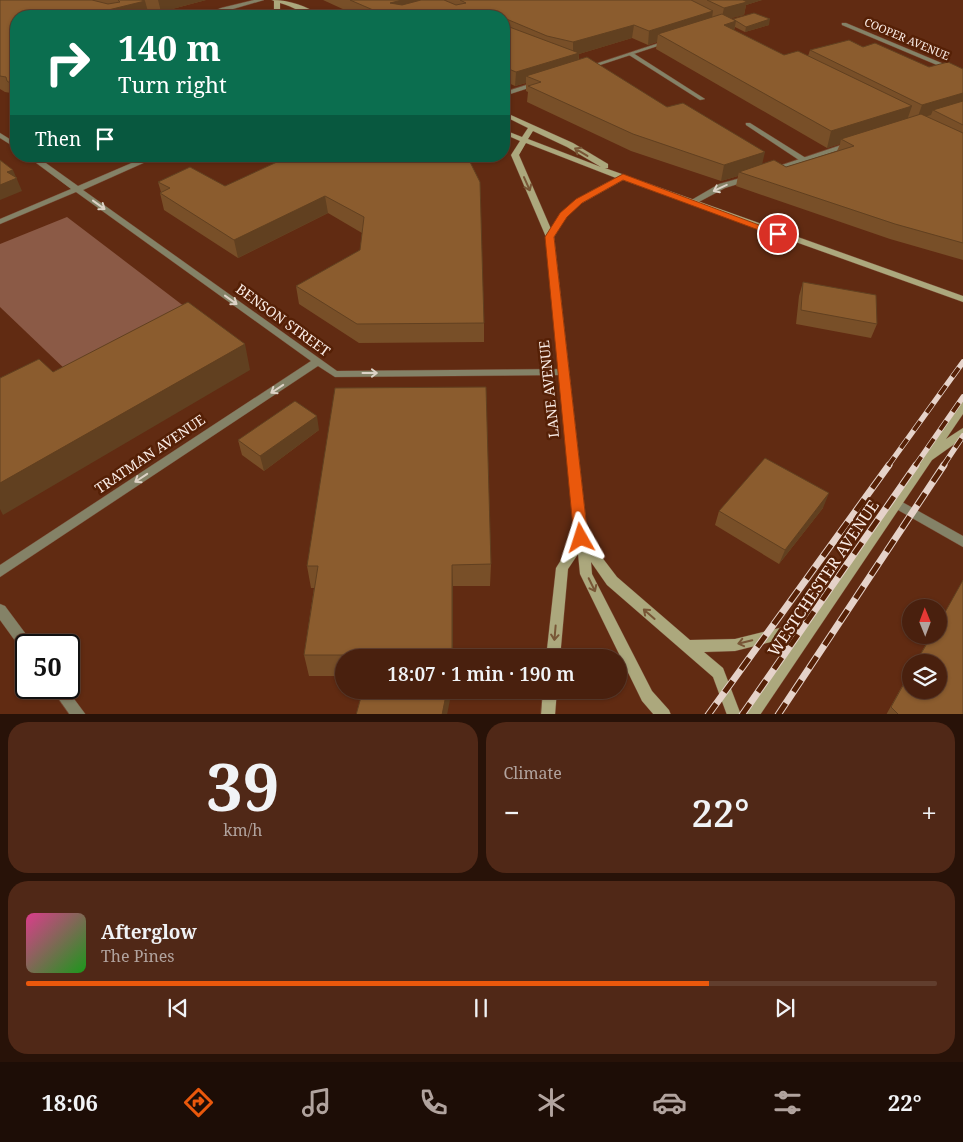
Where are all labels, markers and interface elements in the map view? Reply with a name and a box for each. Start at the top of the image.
street label: COOPER AVENUE [862,14,952,63]
text: 140 m [118,24,221,71]
icon: right [35,30,100,95]
text: Turn right [118,69,227,99]
icon: arrive [91,125,119,153]
text: Then [35,126,81,152]
one-way arrow [575,146,589,156]
one-way arrow [523,176,533,191]
one-way arrow [713,184,728,193]
one-way arrow [92,200,106,210]
pin [757,213,799,255]
icon: arrive [764,220,792,248]
street label: BENSON STREET [232,279,335,360]
one-way arrow [224,294,237,305]
street label: LANE AVENUE [534,339,563,439]
one-way arrow [361,369,377,378]
one-way arrow [270,384,284,394]
street label: TRATMAN AVENUE [91,409,209,498]
one-way arrow [134,473,148,483]
street label: WESTCHESTER AVENUE [762,495,884,661]
position arrow [554,511,606,563]
one-way arrow [588,577,597,592]
north arrow [902,599,948,644]
map controls [902,599,947,699]
one-way arrow [643,608,656,620]
one-way arrow [551,625,560,641]
speed limit sign: 50 [15,634,80,699]
one-way arrow [738,638,754,647]
button: layers [902,654,947,699]
text: 18:07 · 1 min · 190 m [387,661,575,687]
text: 39 [206,742,279,830]
text: Climate [504,762,562,784]
text: 22° [692,786,750,838]
text: − [504,793,520,831]
text: + [921,793,937,831]
text: km/h [223,819,262,841]
text: Afterglow [101,919,197,945]
text: The Pines [101,945,175,967]
icon: previous [164,994,192,1022]
icon: pause [467,994,495,1022]
icon: next [771,994,799,1022]
icon: directions [181,1085,216,1120]
icon: music [299,1085,334,1120]
icon: phone [416,1085,451,1120]
icon: climate [534,1085,569,1120]
icon: car [652,1085,687,1120]
icon: filters [770,1085,805,1120]
text: 18:06 [41,1087,98,1117]
text: 22° [888,1087,922,1117]

